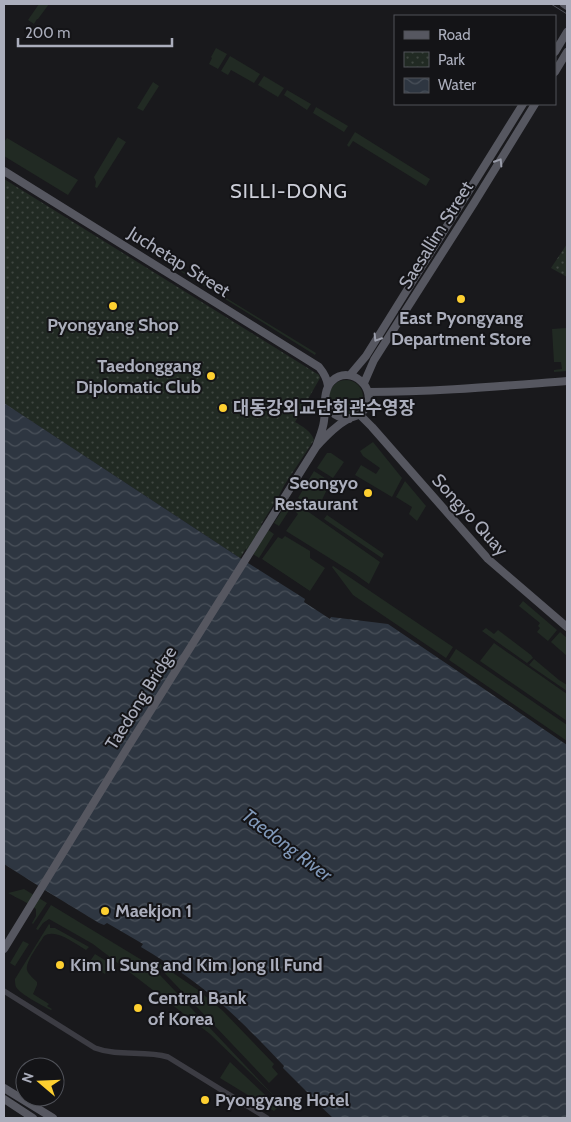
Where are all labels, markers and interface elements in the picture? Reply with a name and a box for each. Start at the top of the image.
scale bar [18,15,171,47]
legend [394,15,556,105]
text: 200 m [25,24,70,42]
text: Road [438,26,471,44]
text: Park [438,51,465,69]
text: Water [438,76,476,94]
one-way arrow [493,159,503,168]
street label: Saesallim Street [394,177,478,293]
district label: SILLI-DONG [230,179,348,203]
street label: Juchetap Street [123,221,234,302]
marker: East Pyongyang Department Store [455,293,467,305]
marker: Pyongyang Shop [107,300,119,312]
place label: East Pyongyang Department Store [391,307,531,350]
place label: Pyongyang Shop [47,314,179,336]
one-way arrow [374,333,384,342]
place label: Taedonggang Diplomatic Club [76,355,201,398]
marker: Taedonggang Diplomatic Club [205,370,217,382]
place label: 대동강외교단회관수영장 [233,397,416,419]
marker: 대동강외교단회관수영장 [217,402,229,414]
street label: Songyo Quay [427,469,513,561]
place label: Seongyo Restaurant [274,472,358,515]
marker: Seongyo Restaurant [362,487,374,499]
street label: Taedong Bridge [101,642,181,754]
water label: Taedong River [237,804,337,887]
place label: Maekjon 1 [115,900,192,922]
marker: Maekjon 1 [99,905,111,917]
place label: Kim Il Sung and Kim Jong Il Fund [70,954,323,976]
marker: Kim Il Sung and Kim Jong Il Fund [54,959,66,971]
place label: Central Bank of Korea [148,987,247,1030]
marker: Central Bank of Korea [132,1002,144,1014]
north arrow [15,1057,65,1107]
text: N [18,1070,38,1085]
place label: Pyongyang Hotel [215,1089,349,1111]
marker: Pyongyang Hotel [199,1094,211,1106]

